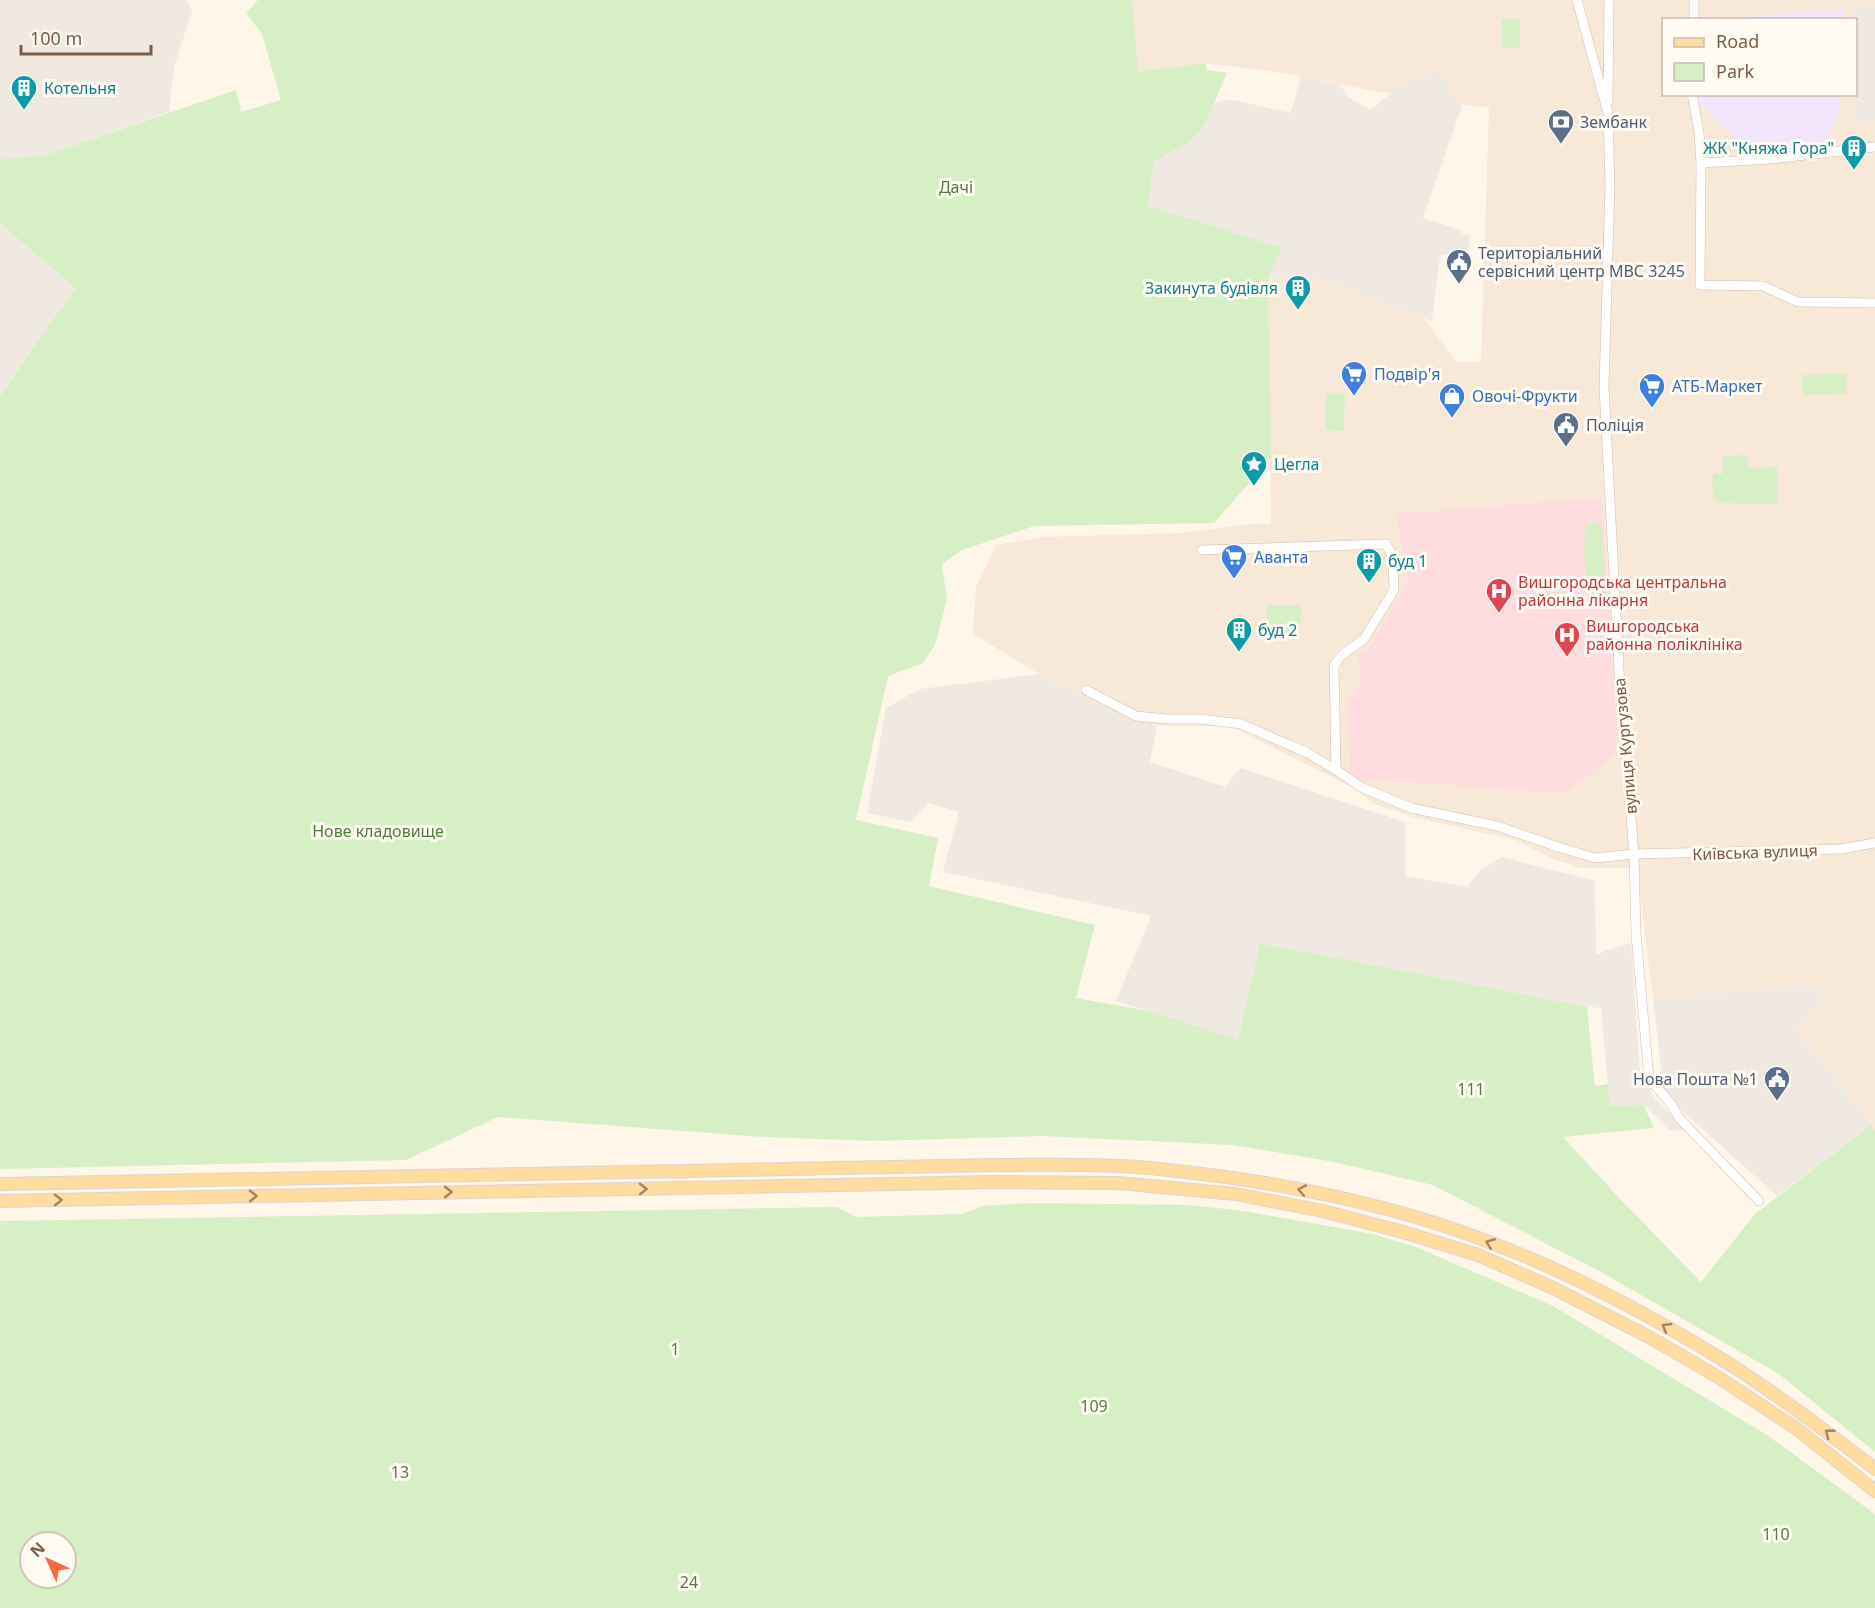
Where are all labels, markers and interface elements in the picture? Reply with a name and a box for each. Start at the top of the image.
scale bar [21,18,152,56]
legend [1662,18,1857,96]
text: 100 m [30,26,82,50]
text: Road [1716,29,1759,53]
text: Park [1716,59,1754,83]
building icon: Котельня [9,73,39,111]
place label: Котельня [44,77,116,99]
bank icon: Зембанк [1546,107,1576,145]
place label: Зембанк [1580,111,1648,133]
building icon: ЖК "Княжа Гора" [1839,133,1869,171]
place label: ЖК "Княжа Гора" [1703,137,1834,159]
park label: Дачі [939,176,973,198]
place label: Територіальний сервісний центр МВС 3245 [1478,242,1685,282]
public building icon: Територіальний сервісний центр МВС 3245 [1444,247,1474,285]
building icon: Закинута будівля [1283,273,1313,311]
place label: Закинута будівля [1145,277,1278,299]
supermarket icon: Подвір'я [1339,359,1369,397]
place label: Подвір'я [1374,363,1441,385]
supermarket icon: АТБ-Маркет [1637,371,1667,409]
place label: АТБ-Маркет [1672,375,1763,397]
shop icon: Овочі-Фрукти [1437,381,1467,419]
place label: Овочі-Фрукти [1472,385,1578,407]
public building icon: Поліція [1551,410,1581,448]
place label: Поліція [1586,414,1644,436]
place icon: Цегла [1239,449,1269,487]
place label: Цегла [1274,453,1319,475]
supermarket icon: Аванта [1219,542,1249,580]
place label: Аванта [1254,546,1308,568]
building icon: буд 1 [1354,546,1384,584]
place label: буд 1 [1388,550,1427,572]
place label: Вишгородська центральна районна лікарня [1518,571,1727,611]
hospital icon: Вишгородська центральна районна лікарня [1484,576,1514,614]
building icon: буд 2 [1224,615,1254,653]
place label: Вишгородська районна поліклініка [1586,615,1743,655]
place label: буд 2 [1258,619,1297,641]
hospital icon: Вишгородська районна поліклініка [1552,620,1582,658]
street label: вулиця Кургузова [1608,677,1642,815]
park label: Нове кладовище [312,820,444,842]
street label: Київська вулиця [1692,839,1818,865]
public building icon: Нова Пошта №1 [1762,1064,1792,1102]
place label: Нова Пошта №1 [1633,1068,1758,1090]
park label: 111 [1457,1078,1485,1100]
one-way arrow [639,1182,648,1195]
one-way arrow [1298,1184,1308,1197]
one-way arrow [444,1186,453,1198]
one-way arrow [249,1190,258,1202]
one-way arrow [54,1193,63,1206]
one-way arrow [1485,1238,1496,1250]
one-way arrow [1662,1323,1672,1334]
park label: 1 [670,1338,680,1360]
park label: 109 [1080,1395,1108,1417]
one-way arrow [1824,1430,1835,1441]
park label: 13 [391,1461,409,1483]
park label: 110 [1762,1523,1790,1545]
north arrow [18,1530,78,1590]
text: N [25,1537,50,1562]
park label: 24 [680,1571,698,1593]

